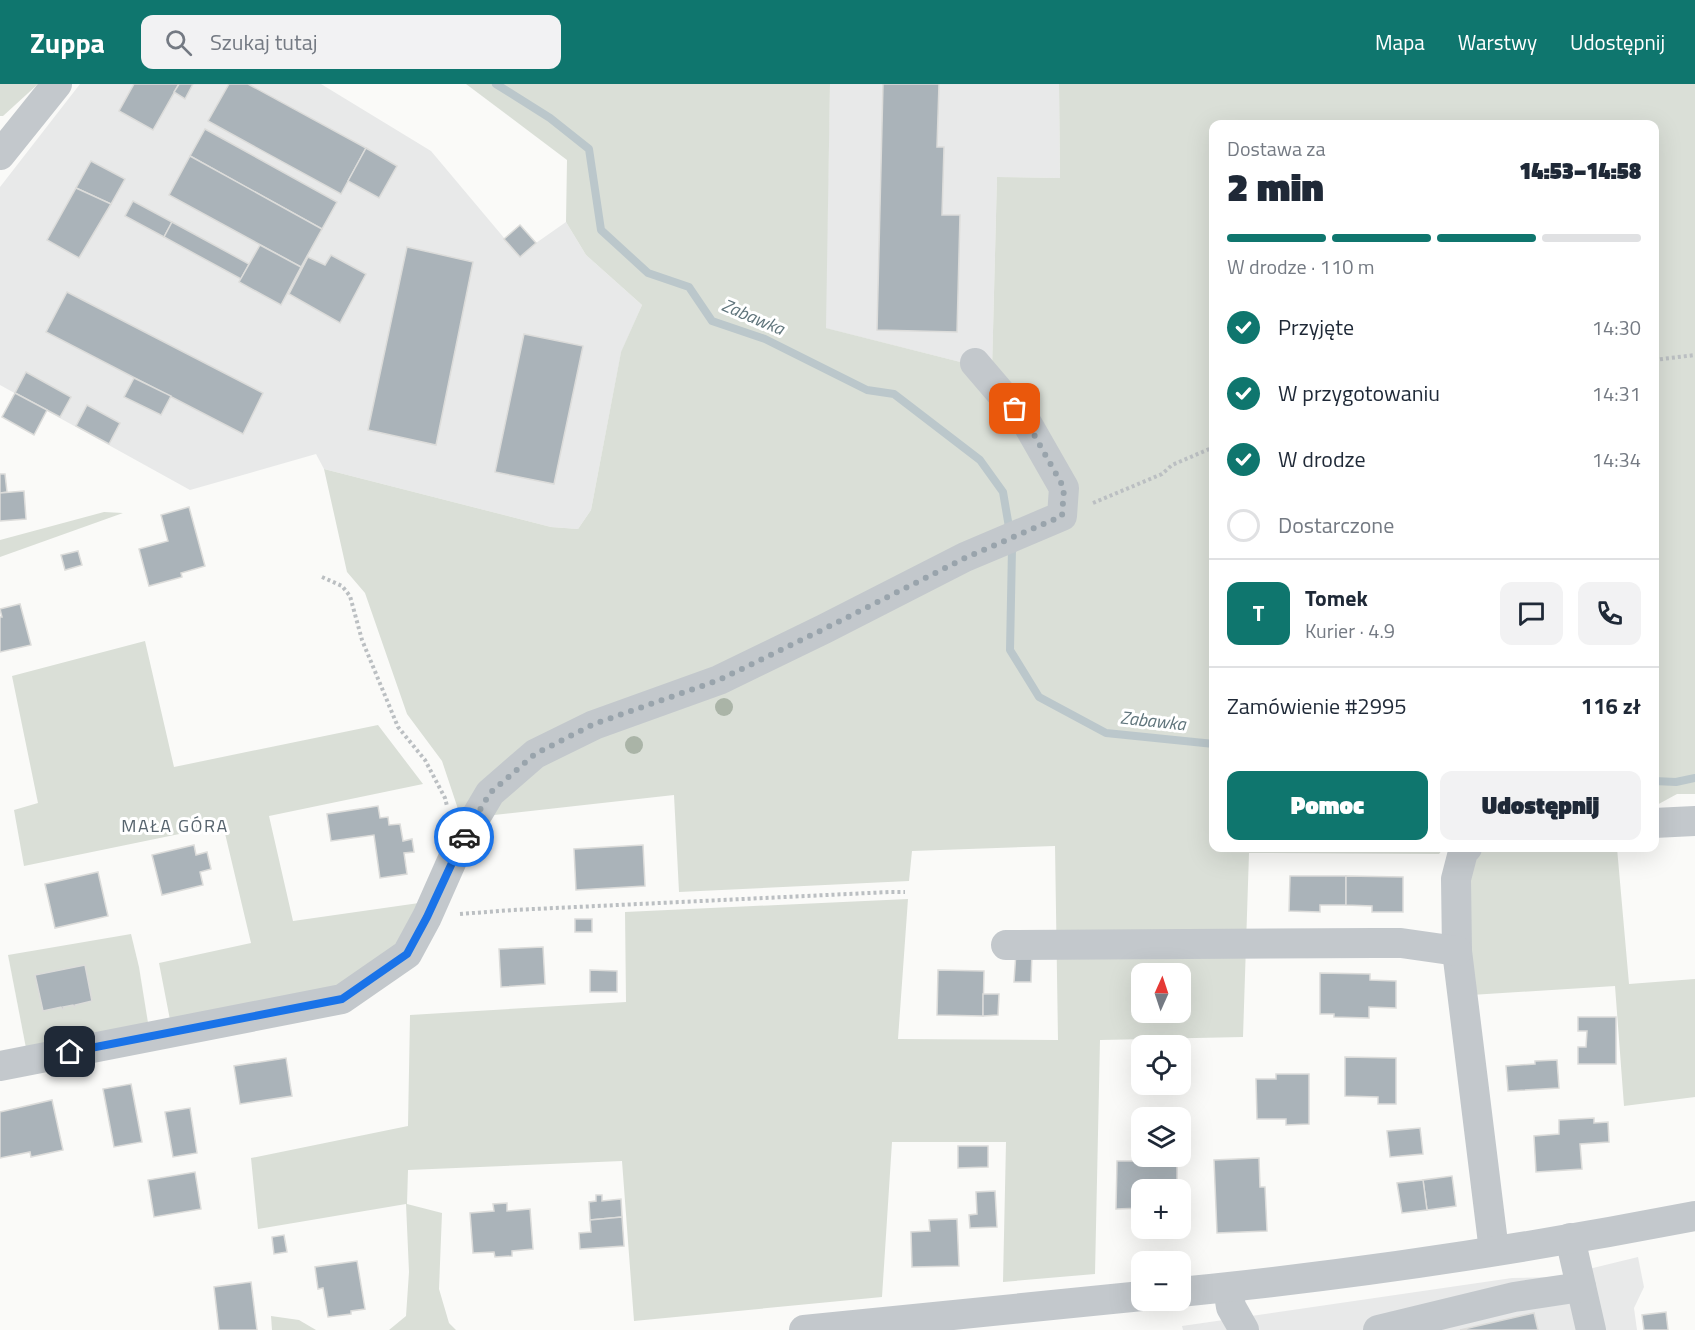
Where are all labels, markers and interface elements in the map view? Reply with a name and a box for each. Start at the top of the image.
search box [141,15,561,69]
text: Zuppa [30,21,105,64]
text: Szukaj tutaj [210,25,318,59]
icon: search [162,26,195,59]
text: Mapa [1375,26,1425,58]
text: Warstwy [1458,26,1537,58]
text: Udostępnij [1570,26,1665,58]
text: Dostawa za [1227,133,1325,164]
text: 14:53–14:58 [1519,154,1641,188]
text: 2 min [1227,157,1324,216]
text: W drodze · 110 m [1227,251,1375,282]
water label: Zabawka [718,291,790,342]
text: Przyjęte [1278,310,1354,344]
icon: check [1227,311,1260,344]
text: 14:30 [1592,312,1641,343]
text: W przygotowaniu [1278,376,1440,410]
icon: check [1227,377,1260,410]
text: 14:31 [1592,378,1641,409]
pin [989,383,1040,434]
icon: bag [998,392,1031,425]
text: W drodze [1278,442,1366,476]
icon: check [1227,443,1260,476]
text: 14:34 [1592,444,1641,475]
text: Dostarczone [1278,508,1394,542]
text: Tomek [1305,581,1368,615]
button: chat [1500,582,1563,645]
button: phone [1578,582,1641,645]
text: T [1253,596,1264,630]
text: Kurier · 4.9 [1305,615,1395,646]
text: Zamówienie #2995 [1227,689,1407,723]
text: 116 zł [1581,689,1641,723]
water label: Zabawka [1119,704,1188,737]
button: Pomoc [1227,771,1428,840]
button: Udostępnij [1440,771,1641,840]
courier [434,807,494,867]
district label: MAŁA GÓRA [121,812,229,839]
icon: car [448,821,481,854]
north arrow [1131,963,1191,1023]
map controls [1131,963,1191,1311]
pin [44,1026,95,1077]
icon: home [53,1035,86,1068]
button: locate [1131,1035,1191,1095]
button: layers [1131,1107,1191,1167]
button: + [1131,1179,1191,1239]
button: − [1131,1251,1191,1311]

